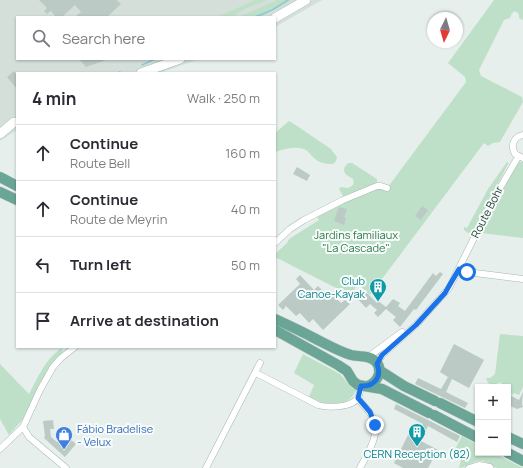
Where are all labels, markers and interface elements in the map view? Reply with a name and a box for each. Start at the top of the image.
north arrow [427,12,463,48]
search box [16,16,276,60]
icon: search [30,27,52,49]
text: Search here [62,28,145,49]
text: 4 min [32,87,76,110]
text: Walk · 250 m [187,89,260,107]
text: Continue [70,133,138,154]
icon: ahead [32,142,54,164]
text: 160 m [225,144,260,162]
text: Route Bell [70,154,130,172]
street label: Route Bohr [467,183,506,240]
text: Continue [70,189,138,210]
icon: ahead [32,198,54,220]
text: 40 m [231,200,260,218]
text: Route de Meyrin [70,210,167,228]
park label: Jardins familiaux "La Cascade" [314,227,398,255]
icon: left [32,254,54,276]
text: Turn left [70,254,132,275]
text: 50 m [231,256,260,274]
route start [458,263,476,281]
place label: Club Canoe-Kayak [298,273,366,301]
building icon: Club Canoe-Kayak [368,277,388,302]
icon: arrive [32,310,54,332]
text: Arrive at destination [70,310,219,331]
map controls [475,384,511,456]
button: + [475,384,511,420]
route end [366,416,384,434]
button: − [475,420,511,456]
place label: Fábio Bradelise - Velux [77,421,154,449]
building icon: CERN Reception (82) [407,422,427,447]
shop icon: Fábio Bradelise - Velux [54,425,74,450]
place label: CERN Reception (82) [363,446,471,461]

